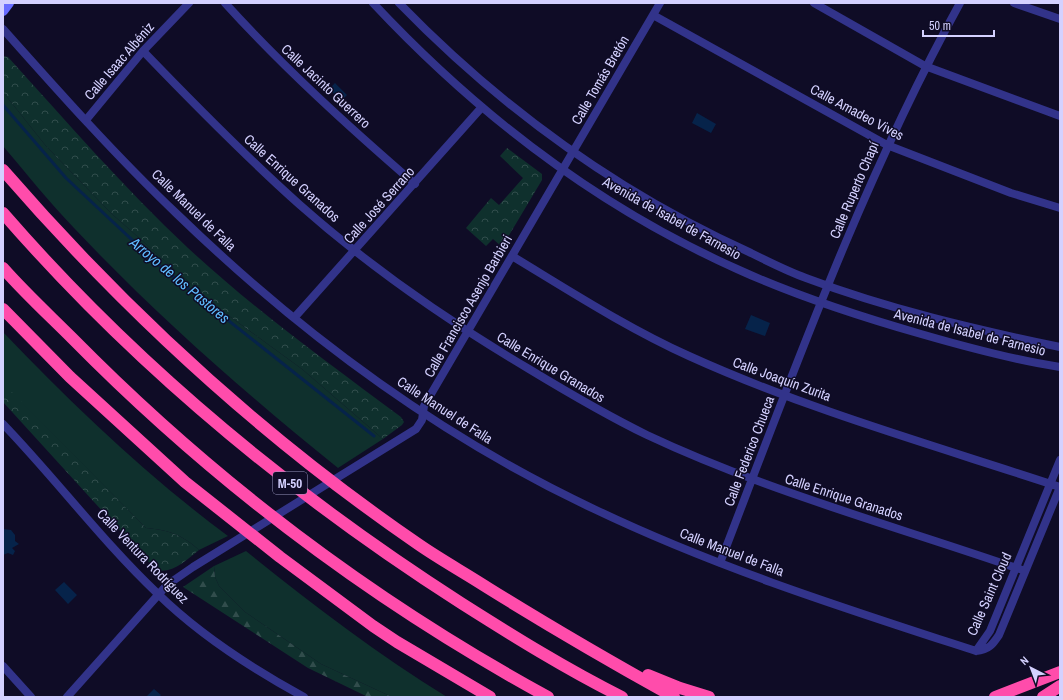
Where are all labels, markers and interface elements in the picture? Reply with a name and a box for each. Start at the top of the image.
scale bar [923,12,994,38]
street label: Calle Isaac Albéniz [80,18,158,104]
text: 50 m [929,18,951,34]
street label: Calle Tomás Bretón [567,32,633,128]
street label: Calle Jacinto Guerrero [278,40,374,132]
street label: Calle Amadeo Vives [807,80,907,144]
street label: Calle Enrique Granados [240,130,344,226]
street label: Calle Ruperto Chapí [825,138,883,241]
street label: Calle José Serrano [340,163,418,247]
street label: Calle Manuel de Falla [148,165,240,255]
street label: Avenida de Isabel de Farnesio [599,172,744,264]
water label: Arroyo de los Pastores [125,231,234,328]
street label: Calle Francisco Asenjo Barbieri [420,232,516,380]
street label: Avenida de Isabel de Farnesio [891,304,1048,360]
street label: Calle Enrique Granados [494,328,609,407]
street label: Calle Joaquín Zurita [730,353,834,405]
street label: Calle Manuel de Falla [394,372,497,448]
street label: Calle Federico Chueca [720,393,779,509]
street label: Calle Enrique Granados [783,469,906,525]
road number: M-50 [273,472,307,494]
street label: Calle Ventura Rodríguez [93,505,193,607]
street label: Calle Manuel de Falla [677,524,787,580]
street label: Calle Saint Cloud [963,550,1015,638]
north arrow [1011,648,1051,688]
text: N [1017,653,1031,668]

